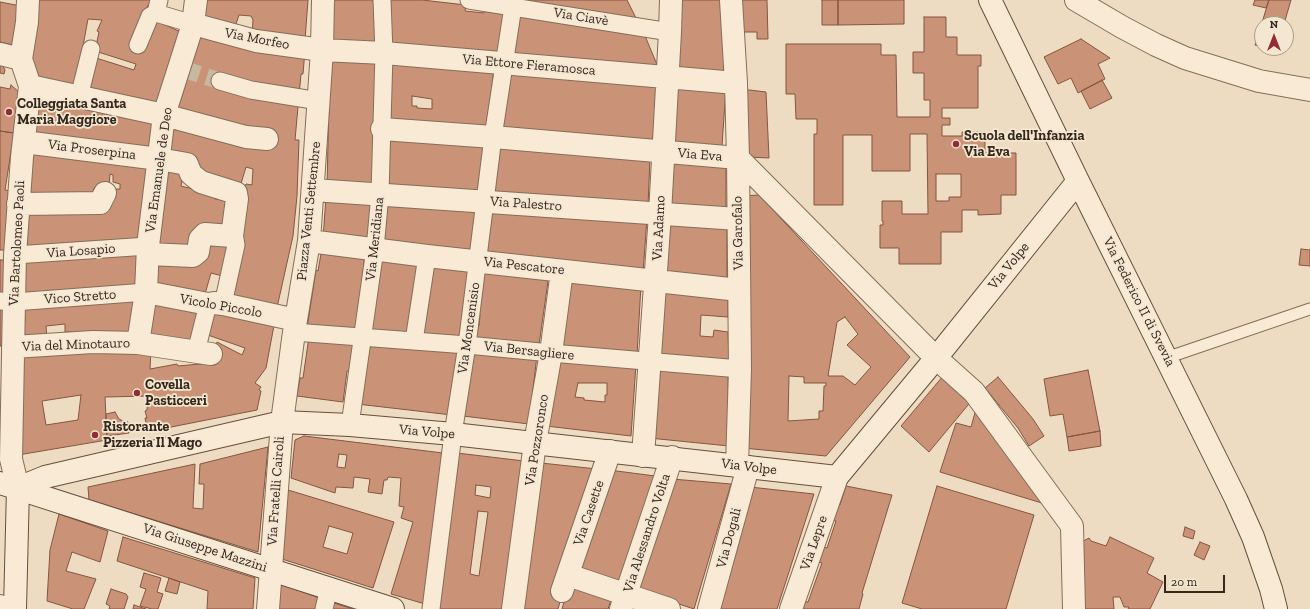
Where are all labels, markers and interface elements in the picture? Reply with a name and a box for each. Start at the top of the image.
street label: Via Ciavè [552,4,610,30]
north arrow [1254,16,1294,56]
text: N [1270,18,1278,31]
street label: Via Morfeo [223,24,291,54]
street label: Via Ettore Fieramosca [462,51,596,79]
place label: Colleggiata Santa Maria Maggiore [17,96,126,128]
street label: Via Emanuele de Deo [142,106,176,234]
marker: Colleggiata Santa Maria Maggiore [4,107,14,117]
place label: Scuola dell'Infanzia Via Eva [964,128,1085,160]
street label: Via Proserpina [47,136,137,164]
marker: Scuola dell'Infanzia Via Eva [951,139,961,149]
street label: Piazza Venti Settembre [293,141,325,281]
street label: Via Eva [677,145,723,165]
street label: Via Bartolomeo Paoli [5,180,29,306]
street label: Via Palestro [489,193,563,215]
street label: Via Adamo [649,195,669,261]
street label: Via Meridiana [362,196,388,282]
street label: Via Garofalo [729,196,747,270]
street label: Via Federico II di Svevia [1099,234,1179,370]
street label: Via Volpe [985,239,1033,293]
street label: Via Losapio [46,240,116,262]
street label: Via Pescatore [483,253,565,279]
street label: Via Moncenisio [454,281,484,375]
street label: Vico Stretto [43,286,117,308]
street label: Vicolo Piccolo [178,290,264,322]
street label: Via del Minotauro [22,335,130,355]
street label: Via Bersagliere [483,338,575,364]
place label: Covella Pasticceri [145,377,207,410]
marker: Covella Pasticceri [132,388,142,398]
street label: Via Pozzoronco [521,393,553,487]
place label: Ristorante Pizzeria Il Mago [103,419,202,452]
street label: Via Volpe [398,421,456,443]
marker: Ristorante Pizzeria Il Mago [90,430,100,440]
street label: Via Fratelli Cairoli [264,436,288,546]
street label: Via Volpe [720,455,778,479]
street label: Via Alessandro Volta [620,471,674,595]
street label: Via Casette [570,478,608,548]
street label: Via Dogali [713,506,745,570]
street label: Via Lepre [797,513,831,573]
street label: Via Giuseppe Mazzini [141,520,269,576]
scale bar [1166,567,1227,593]
text: 20 m [1171,575,1197,589]

